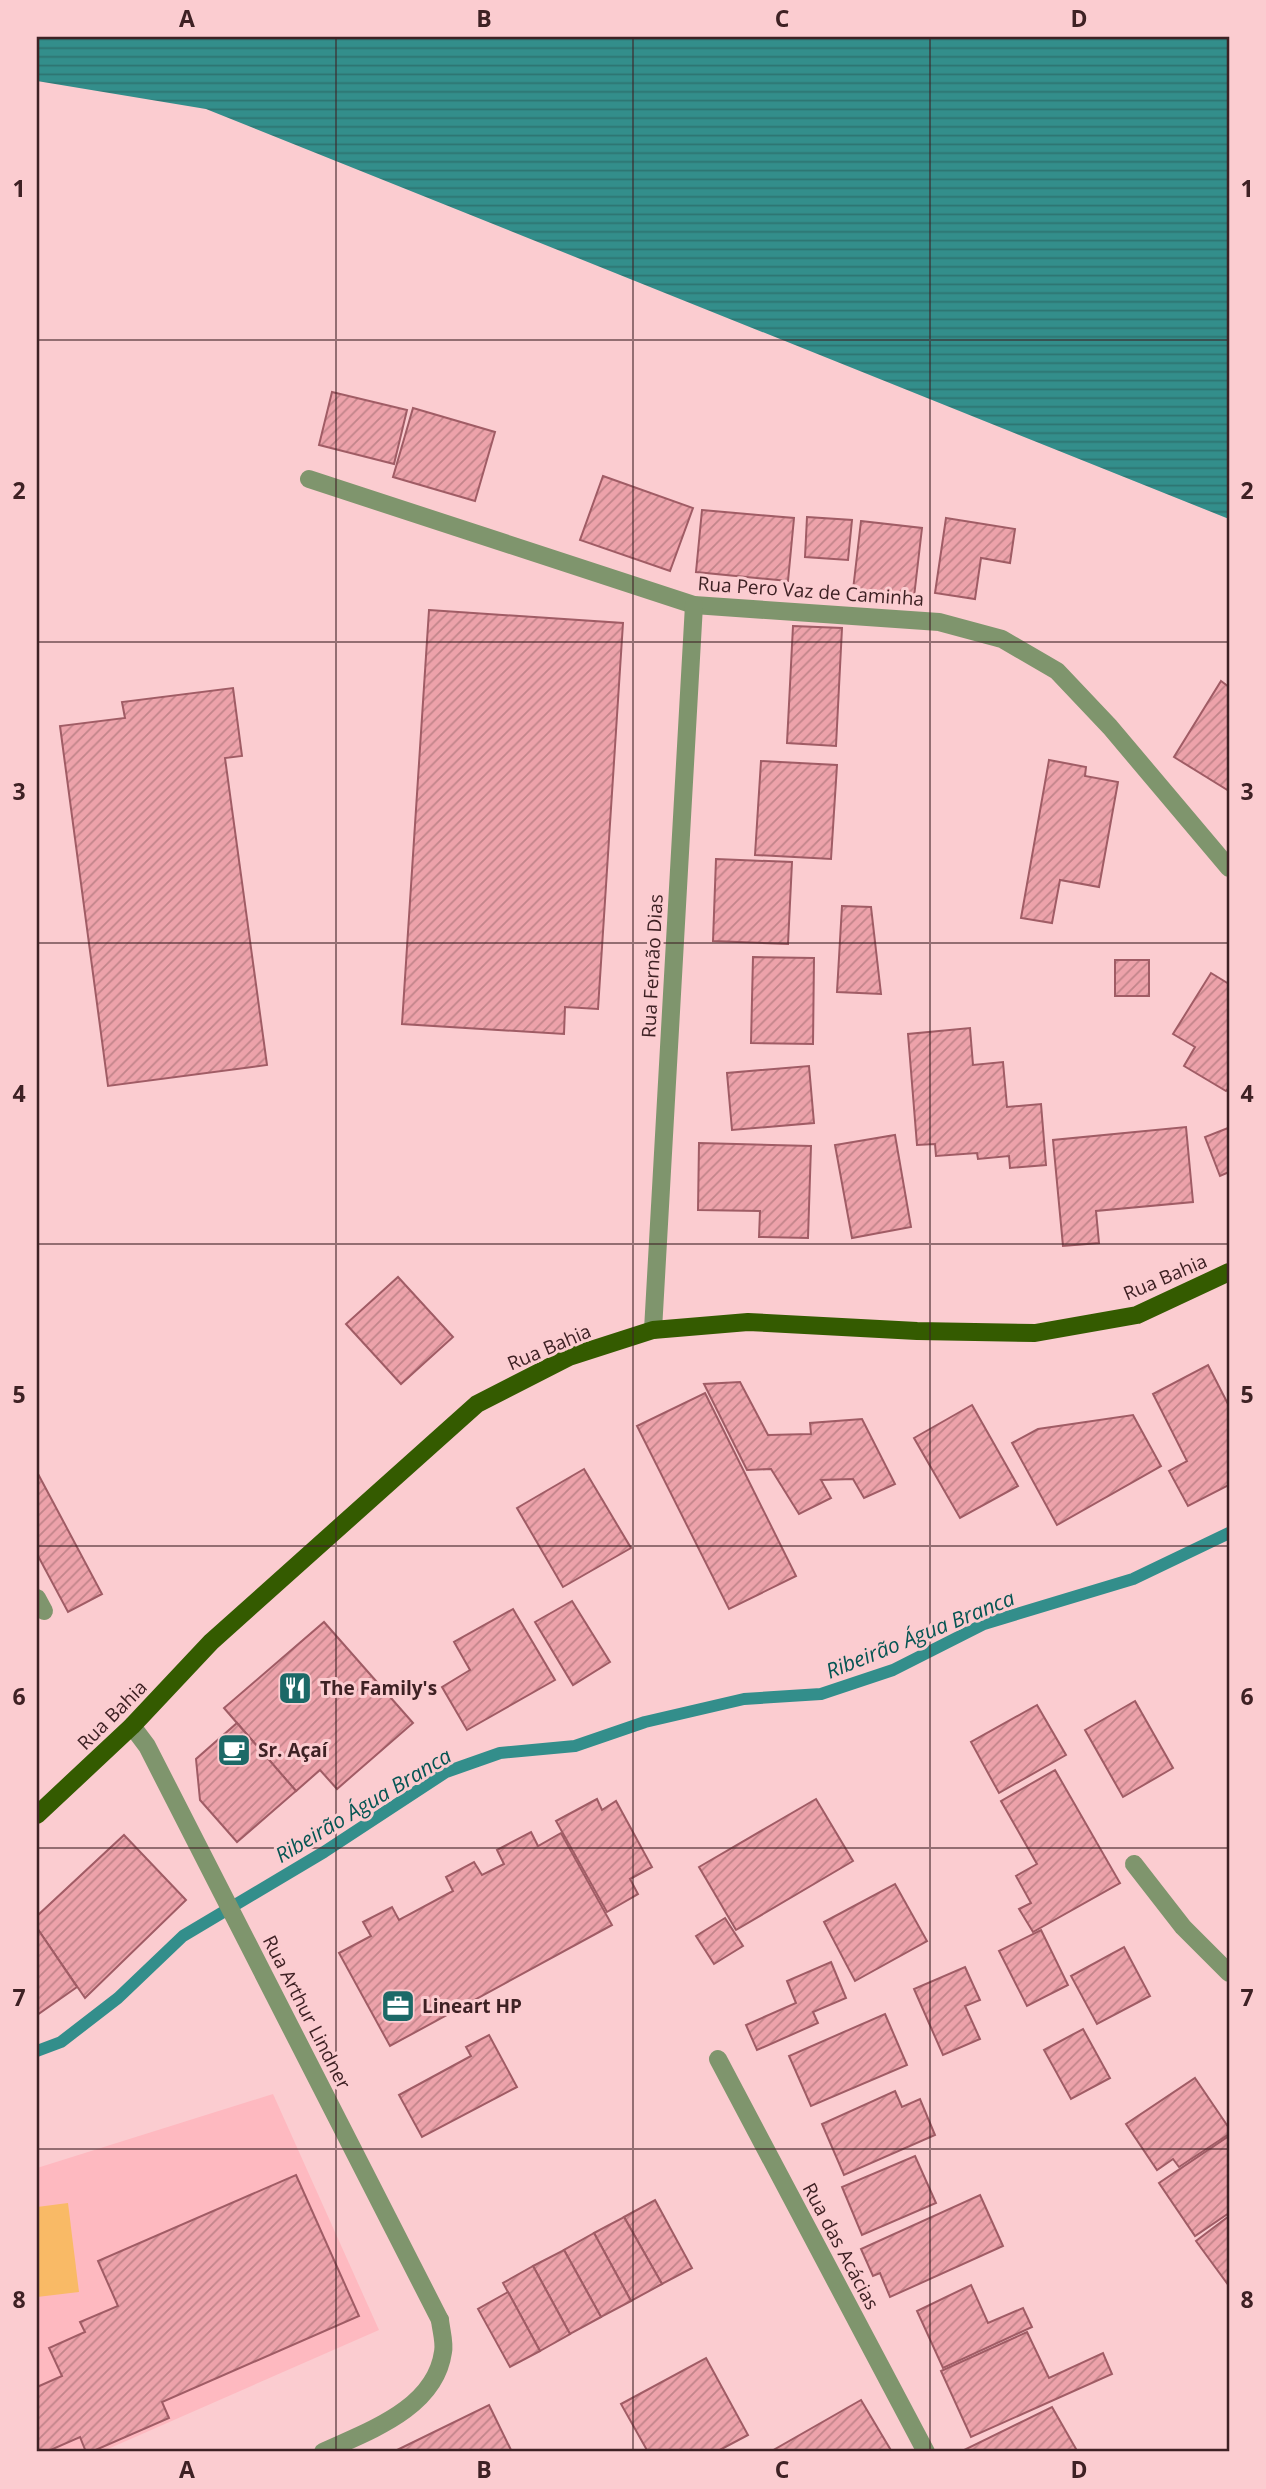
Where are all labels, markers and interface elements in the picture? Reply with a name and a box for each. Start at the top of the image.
text: A [179,2,195,34]
text: B [476,2,492,34]
text: C [775,2,789,34]
text: D [1070,2,1088,34]
text: 1 [12,172,26,204]
text: 1 [1240,172,1254,204]
text: 2 [12,474,26,506]
text: 2 [1240,474,1254,506]
street label: Rua Pero Vaz de Caminha [697,570,925,612]
text: 3 [12,775,26,807]
text: 3 [1240,775,1254,807]
street label: Rua Fernão Dias [635,893,669,1039]
text: 4 [12,1077,26,1109]
text: 4 [1240,1077,1254,1109]
street label: Rua Bahia [1119,1248,1211,1306]
street label: Rua Bahia [503,1318,595,1376]
text: 5 [12,1378,26,1410]
text: 5 [1240,1378,1254,1410]
water label: Ribeirão Água Branca [822,1583,1019,1685]
restaurant icon: The Family's [276,1669,314,1707]
street label: Rua Bahia [71,1674,153,1756]
place label: The Family's [320,1675,437,1701]
text: 6 [12,1680,26,1712]
text: 6 [1240,1680,1254,1712]
cafe icon: Sr. Açaí [215,1731,253,1769]
place label: Sr. Açaí [258,1737,329,1763]
water label: Ribeirão Água Branca [270,1741,456,1869]
street label: Rua Arthur Lindner [257,1931,357,2094]
text: 7 [12,1981,26,2013]
text: 7 [1240,1981,1254,2013]
office icon: Lineart HP [379,1987,417,2025]
place label: Lineart HP [422,1993,522,2019]
street label: Rua das Acácias [797,2178,885,2314]
text: 8 [12,2283,26,2315]
text: 8 [1240,2283,1254,2315]
text: A [179,2453,195,2485]
text: B [476,2453,492,2485]
text: C [775,2453,789,2485]
text: D [1070,2453,1088,2485]

